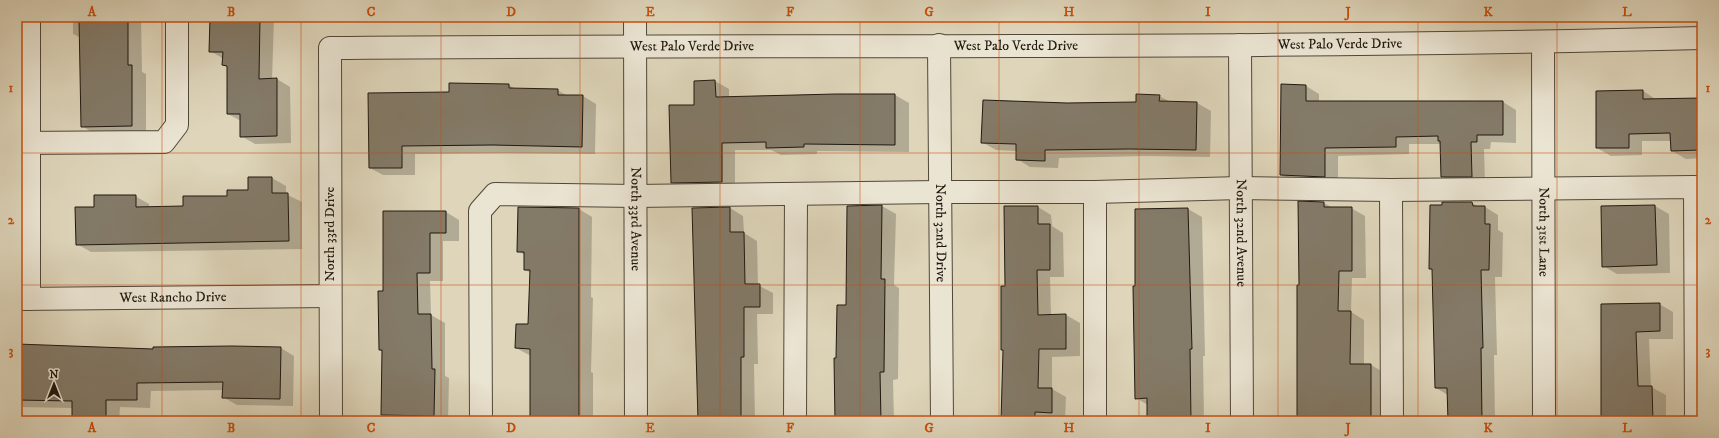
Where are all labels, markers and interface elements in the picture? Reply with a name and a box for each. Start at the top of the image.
text: A [87,4,97,20]
text: B [227,4,235,20]
text: C [367,4,376,20]
text: D [506,4,516,20]
text: E [645,4,655,20]
text: F [786,4,795,20]
text: G [924,4,934,20]
text: H [1064,4,1075,20]
text: I [1205,4,1211,20]
text: J [1343,4,1351,21]
text: K [1483,4,1493,20]
text: L [1622,4,1632,20]
street label: West Palo Verde Drive [1277,35,1402,54]
street label: West Palo Verde Drive [629,37,754,56]
street label: West Palo Verde Drive [953,37,1078,55]
text: 1 [9,80,14,96]
text: 1 [1706,80,1711,96]
street label: North 33rd Avenue [626,167,645,271]
street label: North 32nd Avenue [1232,179,1250,287]
street label: North 32nd Drive [931,184,950,283]
street label: North 33rd Drive [321,186,339,281]
street label: North 31st Lane [1534,187,1553,277]
text: 2 [8,212,15,228]
text: 2 [1705,212,1712,228]
street label: West Rancho Drive [118,288,227,307]
text: 3 [9,343,14,359]
text: 3 [1706,343,1711,359]
north arrow [34,364,74,404]
text: N [49,368,59,382]
text: A [87,420,97,436]
text: B [227,420,235,436]
text: C [367,420,376,436]
text: D [506,420,516,436]
text: E [645,420,655,436]
text: F [786,420,795,436]
text: G [924,420,934,436]
text: H [1064,420,1075,436]
text: I [1205,420,1211,436]
text: J [1343,420,1351,437]
text: K [1483,420,1493,436]
text: L [1622,420,1632,436]

